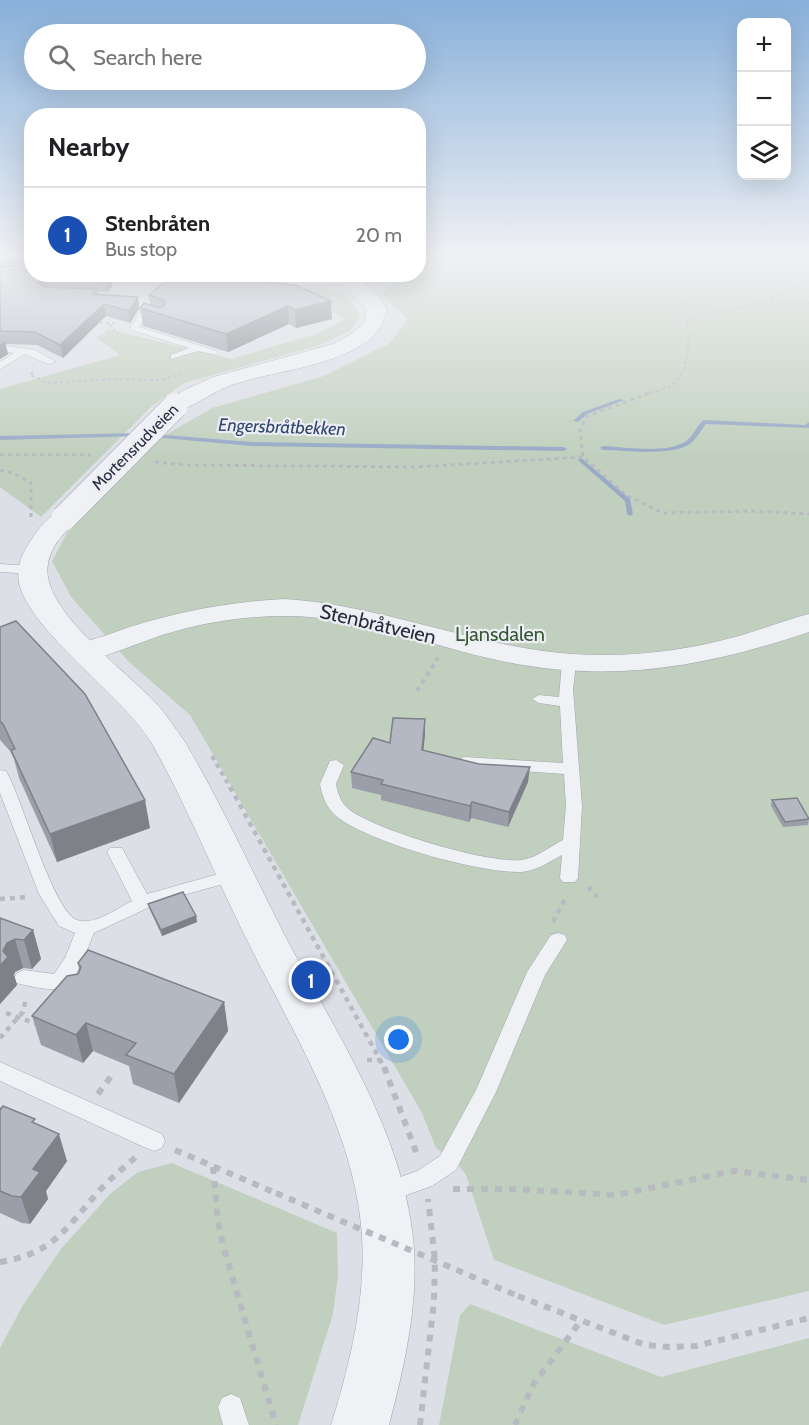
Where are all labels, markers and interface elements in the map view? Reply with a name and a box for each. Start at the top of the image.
map controls [737,18,791,180]
button: + [737,18,791,72]
search box [24,24,426,90]
icon: search [45,41,78,74]
text: Search here [93,44,202,71]
button: − [737,72,791,126]
button: layers [737,126,791,180]
text: Nearby [48,131,129,163]
text: Stenbråten [105,210,210,237]
text: 1 [64,223,71,247]
text: 20 m [356,223,402,247]
text: Bus stop [105,237,177,261]
street label: Mortensrudveien [88,400,182,494]
water label: Engersbråtbekken [218,414,346,440]
street label: Stenbråtveien [318,599,438,649]
park label: Ljansdalen [455,622,545,646]
pin: 1 [292,958,330,1002]
your location [384,1025,413,1054]

